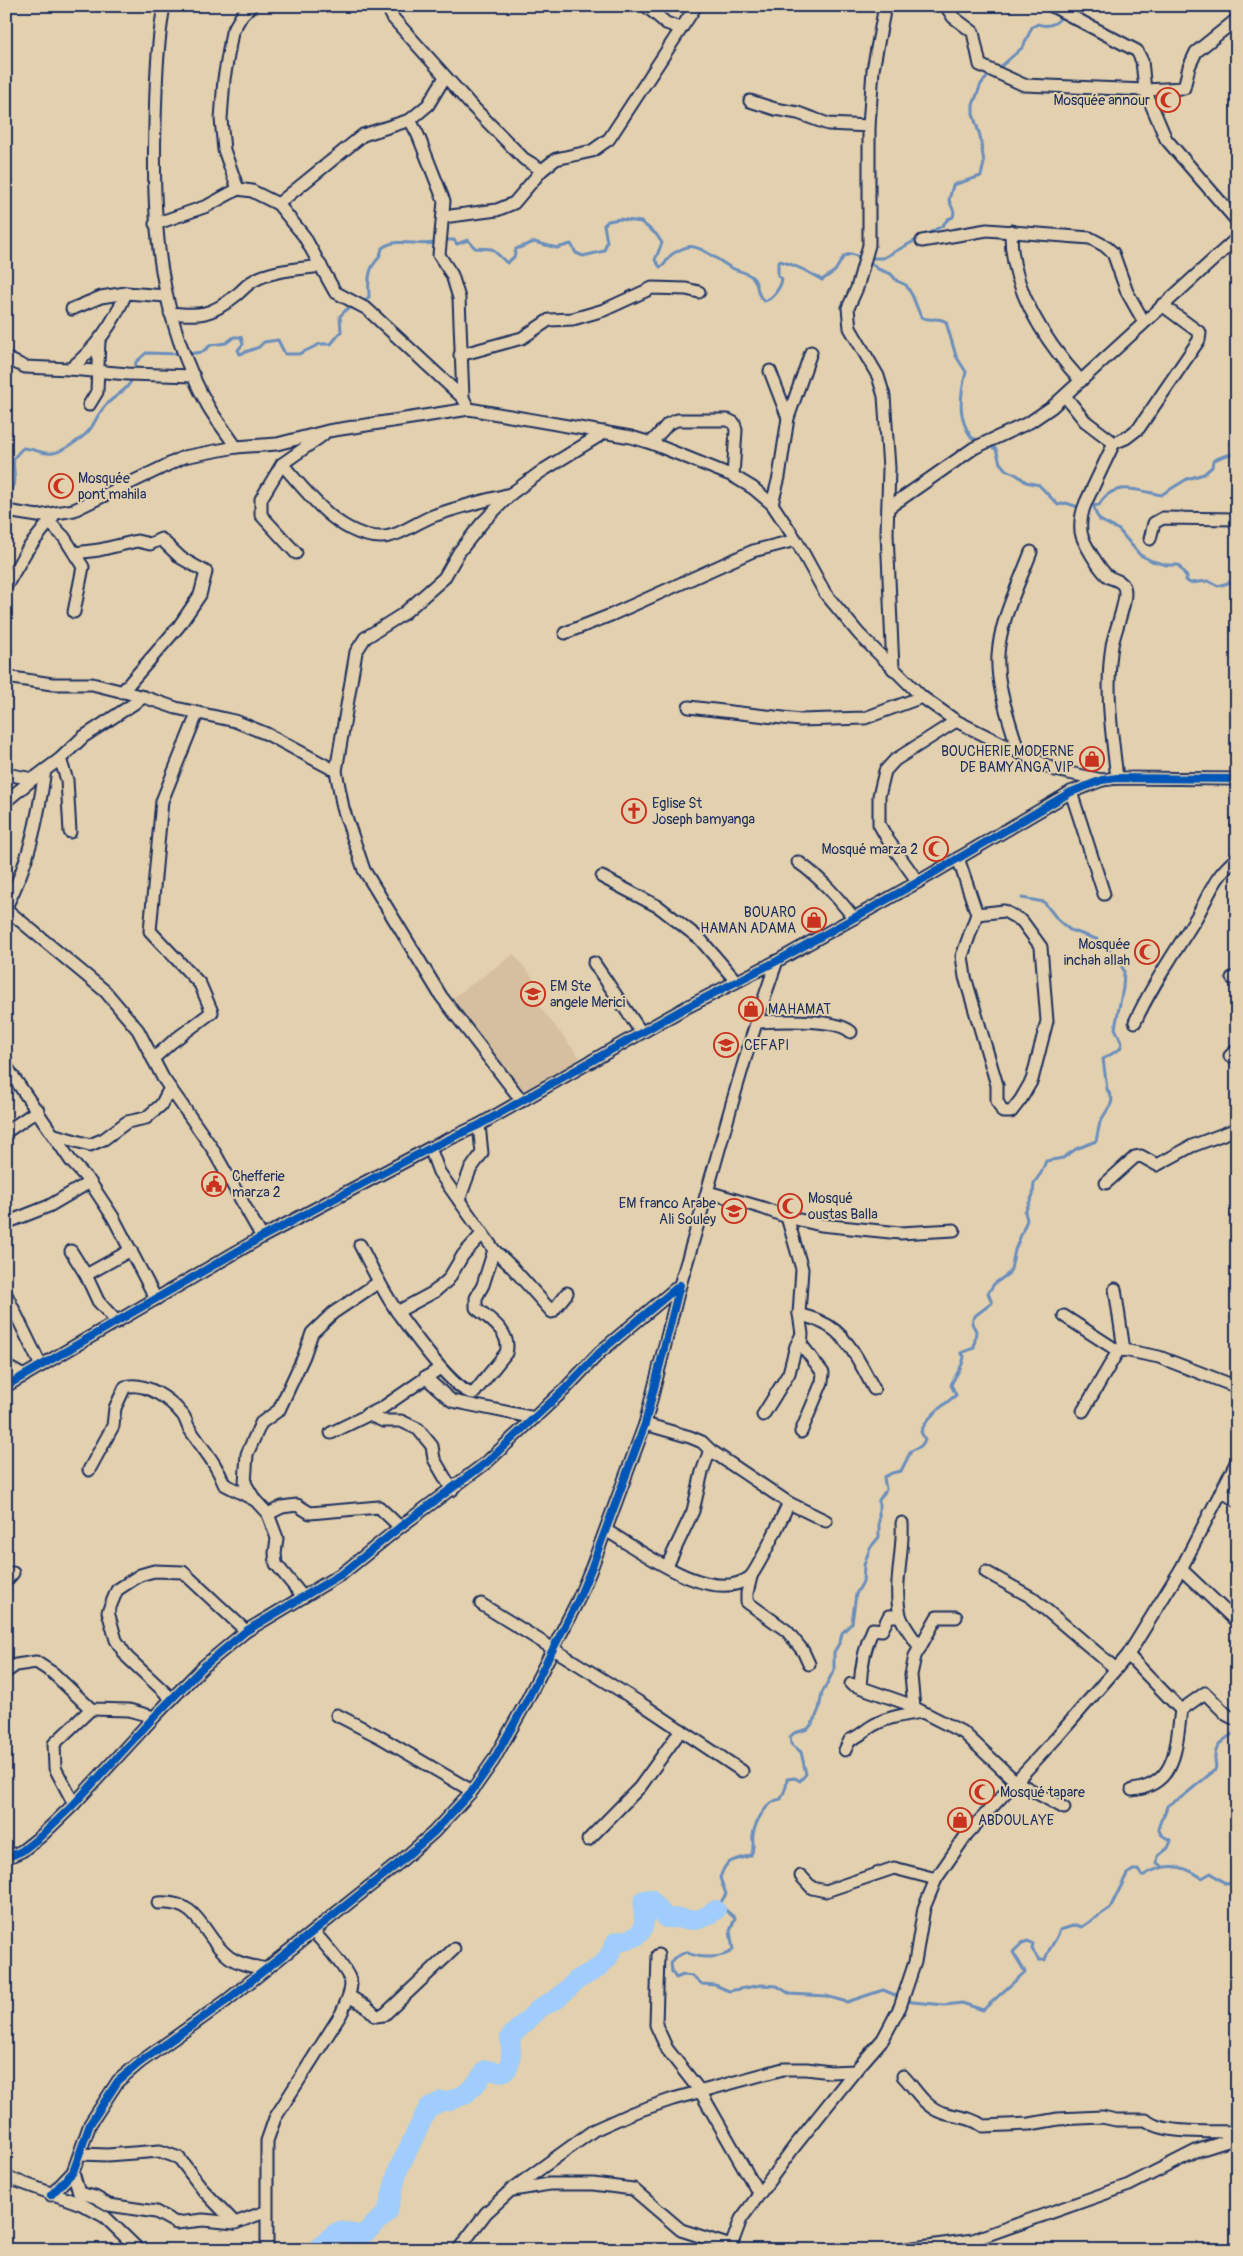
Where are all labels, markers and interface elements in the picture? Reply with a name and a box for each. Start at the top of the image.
mosque icon: Mosquée annour [1155,87,1181,113]
place label: Mosquée annour [1053,92,1150,109]
place label: Mosquée pont mahila [78,470,146,503]
mosque icon: Mosquée pont mahila [48,473,74,499]
place label: BOUCHERIE MODERNE DE BAMYANGA VIP [941,743,1074,776]
shop icon: BOUCHERIE MODERNE DE BAMYANGA VIP [1079,746,1105,772]
place label: Eglise St Joseph bamyanga [652,795,755,828]
church icon: Eglise St Joseph bamyanga [621,798,647,824]
mosque icon: Mosqué marza 2 [923,836,949,862]
place label: Mosqué marza 2 [821,841,918,858]
place label: BOUARO HAMAN ADAMA [700,904,796,937]
shop icon: BOUARO HAMAN ADAMA [801,907,827,933]
place label: Mosquée inchah allah [1064,936,1130,969]
mosque icon: Mosquée inchah allah [1134,939,1160,965]
place label: EM Ste angele Merici [550,978,626,1011]
school or university icon: EM Ste angele Merici [520,981,546,1007]
shop icon: MAHAMAT [738,996,764,1022]
place label: MAHAMAT [768,1001,831,1018]
school or university icon: CEFAPI [713,1032,739,1058]
place label: CEFAPI [744,1037,789,1054]
place label: Chefferie marza 2 [232,1168,285,1201]
public building icon: Chefferie marza 2 [201,1171,227,1197]
place label: Mosqué oustas Balla [808,1190,878,1223]
mosque icon: Mosqué oustas Balla [777,1193,803,1219]
place label: EM franco Arabe Ali Souley [619,1195,716,1228]
school or university icon: EM franco Arabe Ali Souley [721,1198,747,1224]
mosque icon: Mosqué tapare [969,1779,995,1805]
place label: Mosqué tapare [1000,1784,1085,1801]
shop icon: ABDOULAYE [947,1807,973,1833]
place label: ABDOULAYE [978,1812,1054,1829]

